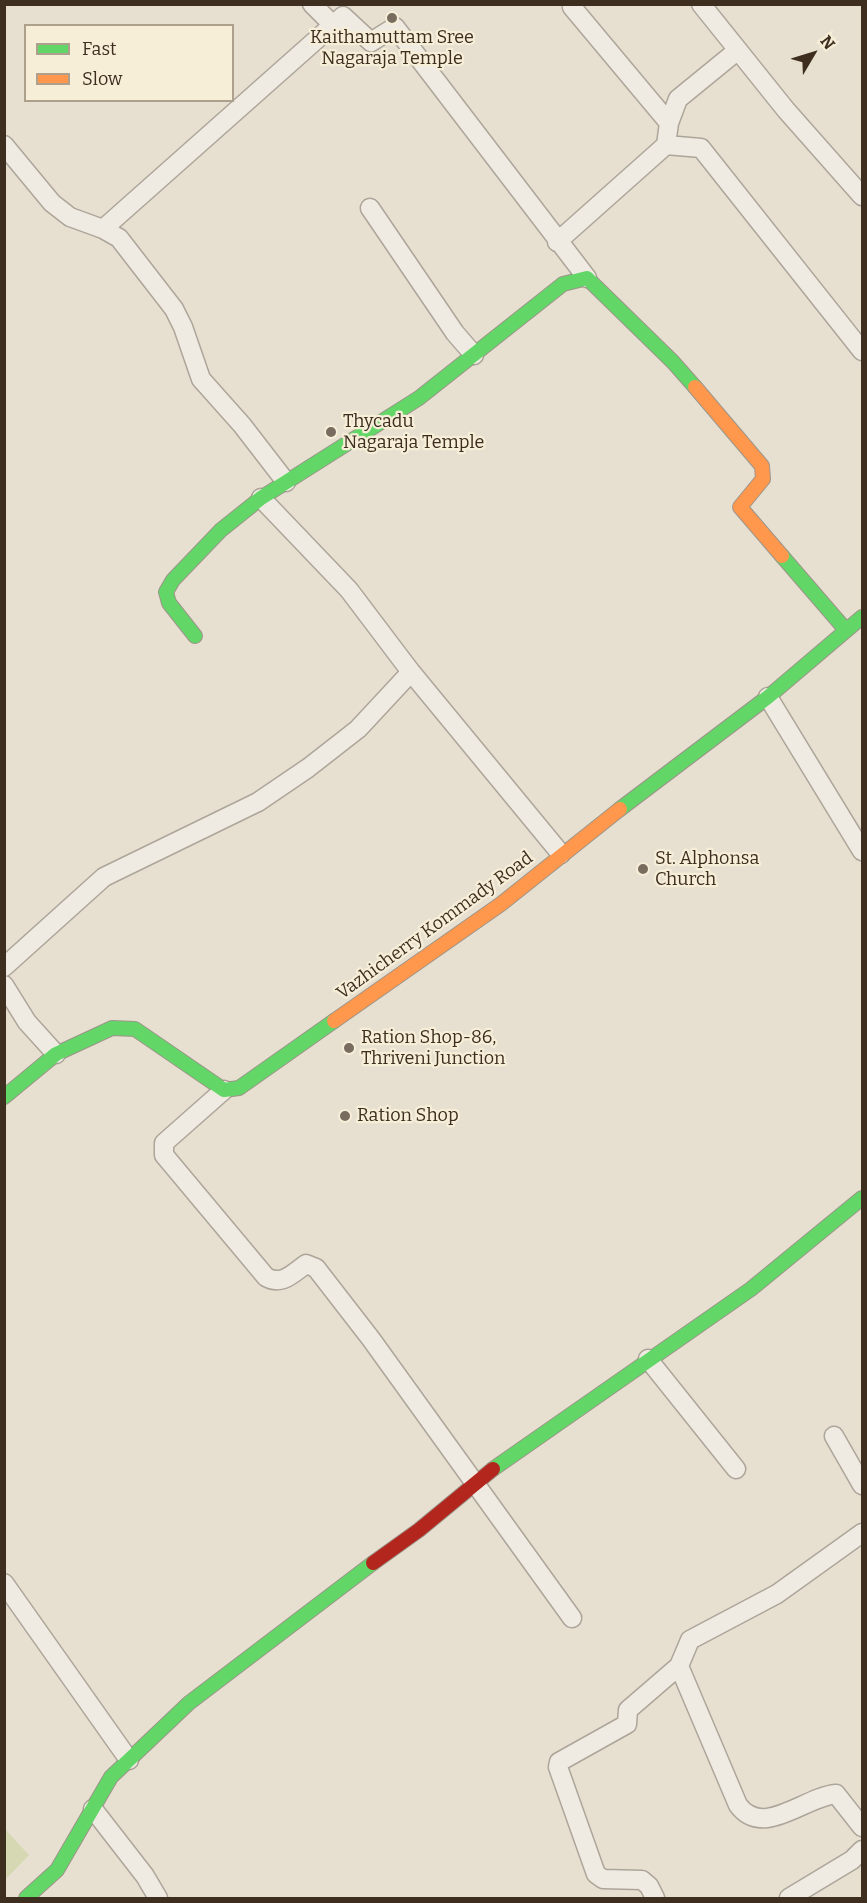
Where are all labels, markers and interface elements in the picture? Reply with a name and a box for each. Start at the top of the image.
marker: Kaithamuttam Sree Nagaraja Temple [385,11,399,25]
legend [24,24,234,102]
north arrow [783,24,843,84]
place label: Kaithamuttam Sree Nagaraja Temple [310,27,474,70]
text: N [816,32,839,53]
text: Fast [82,38,117,60]
text: Slow [82,68,122,90]
place label: Thycadu Nagaraja Temple [343,411,484,454]
marker: Thycadu Nagaraja Temple [324,425,338,439]
street label: Vazhicherry Kommady Road [333,848,537,1004]
place label: St. Alphonsa Church [655,848,759,890]
marker: St. Alphonsa Church [636,862,650,876]
place label: Ration Shop-86, Thriveni Junction [361,1027,506,1070]
marker: Ration Shop-86, Thriveni Junction [342,1041,356,1055]
place label: Ration Shop [357,1105,459,1127]
marker: Ration Shop [338,1109,352,1123]

